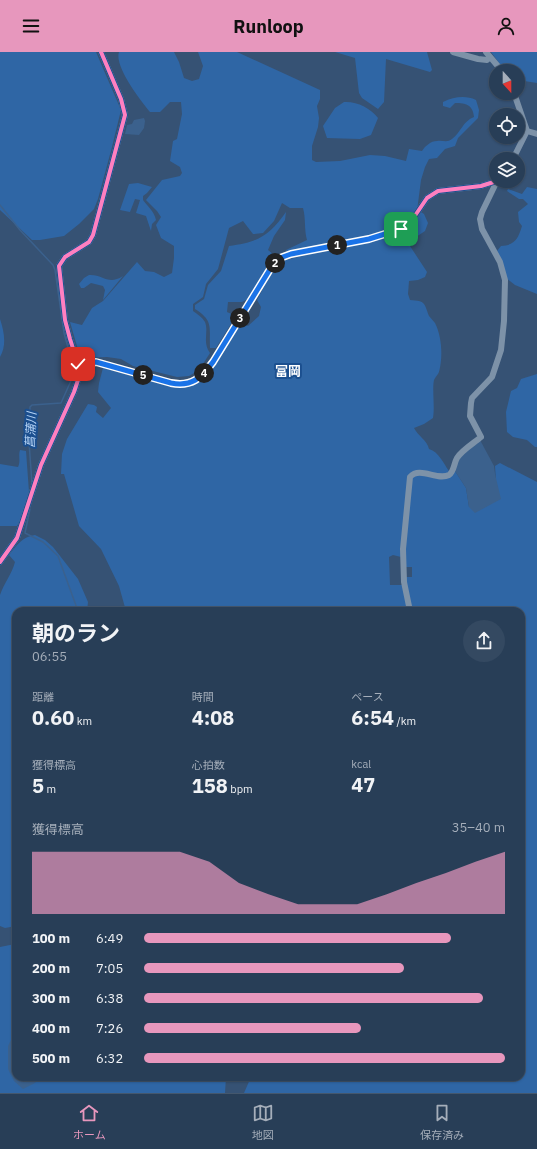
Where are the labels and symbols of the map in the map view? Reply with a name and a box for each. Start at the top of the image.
north arrow [489,64,525,100]
pin [384,212,418,246]
pin: 1 [327,235,347,255]
pin: 2 [265,253,285,273]
pin: 3 [230,308,250,328]
pin [61,347,95,381]
pin: 4 [194,363,214,383]
district label: 富岡 [275,363,301,380]
pin: 5 [133,365,153,385]
water label: 菖蒲川 [22,410,39,448]

